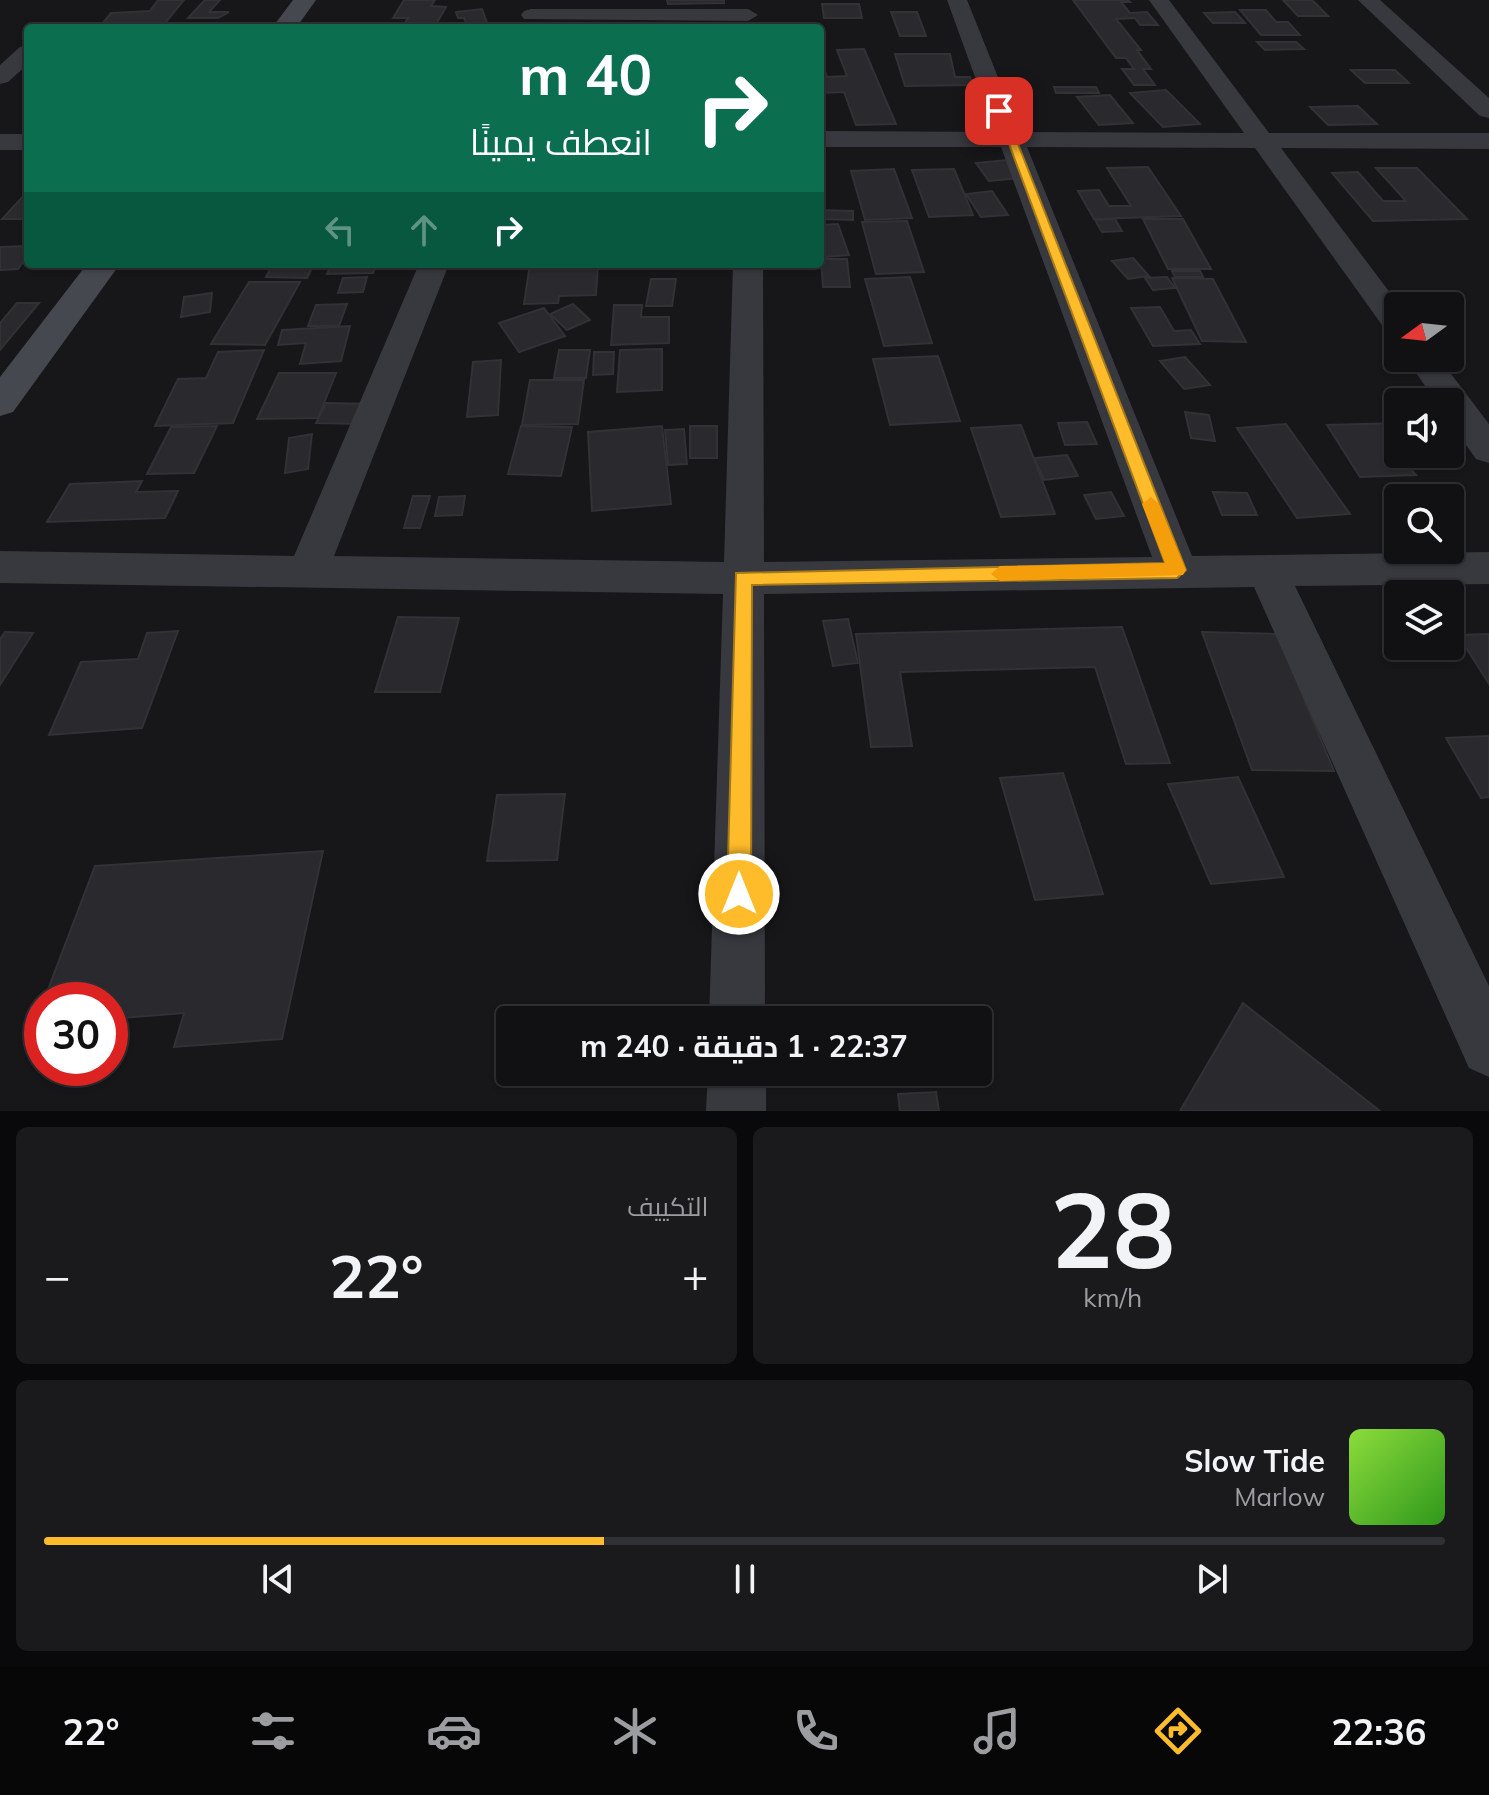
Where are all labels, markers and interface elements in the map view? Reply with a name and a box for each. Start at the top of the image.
text: 40 m [519,39,652,109]
icon: right [680,56,784,160]
pin [965,77,1033,145]
icon: arrive [977,89,1021,133]
text: انعطف يمينًا [470,119,652,164]
icon: left [318,208,362,252]
icon: ahead [402,208,446,252]
icon: right [486,208,530,252]
north arrow [1384,292,1464,372]
map controls [1384,292,1464,660]
button: sound [1384,388,1464,468]
button: search [1384,484,1464,564]
button: layers [1384,580,1464,660]
position arrow [697,852,781,936]
speed limit sign: 30 [24,982,128,1086]
text: 22:37 · 1 دقيقة · 240 m [580,1027,908,1065]
text: 28 [1050,1163,1175,1294]
text: التكييف [627,1190,709,1223]
text: 22° [329,1238,424,1313]
text: − [44,1248,70,1303]
text: + [682,1248,709,1303]
text: km/h [1083,1281,1142,1314]
text: Slow Tide [1184,1442,1325,1480]
text: Marlow [1234,1480,1325,1513]
icon: previous [256,1557,300,1601]
icon: pause [723,1557,767,1601]
icon: next [1190,1557,1234,1601]
icon: filters [245,1703,301,1759]
icon: car [426,1703,482,1759]
icon: climate [607,1703,663,1759]
icon: phone [788,1703,844,1759]
icon: music [969,1703,1025,1759]
icon: directions [1150,1703,1206,1759]
text: 22° [63,1709,119,1754]
text: 22:36 [1331,1709,1426,1754]

